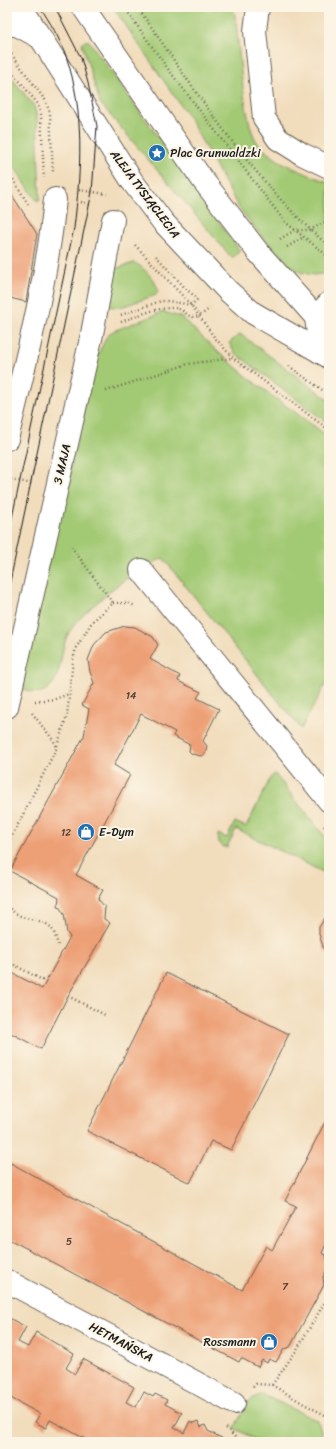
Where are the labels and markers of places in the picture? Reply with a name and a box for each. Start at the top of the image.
place label: Plac Grunwaldzki [170,142,261,164]
place icon: Plac Grunwaldzki [147,143,167,163]
place label: E-Dym [99,821,134,843]
shop icon: E-Dym [76,822,96,842]
place label: Rossmann [203,1331,257,1353]
shop icon: Rossmann [259,1332,279,1352]

